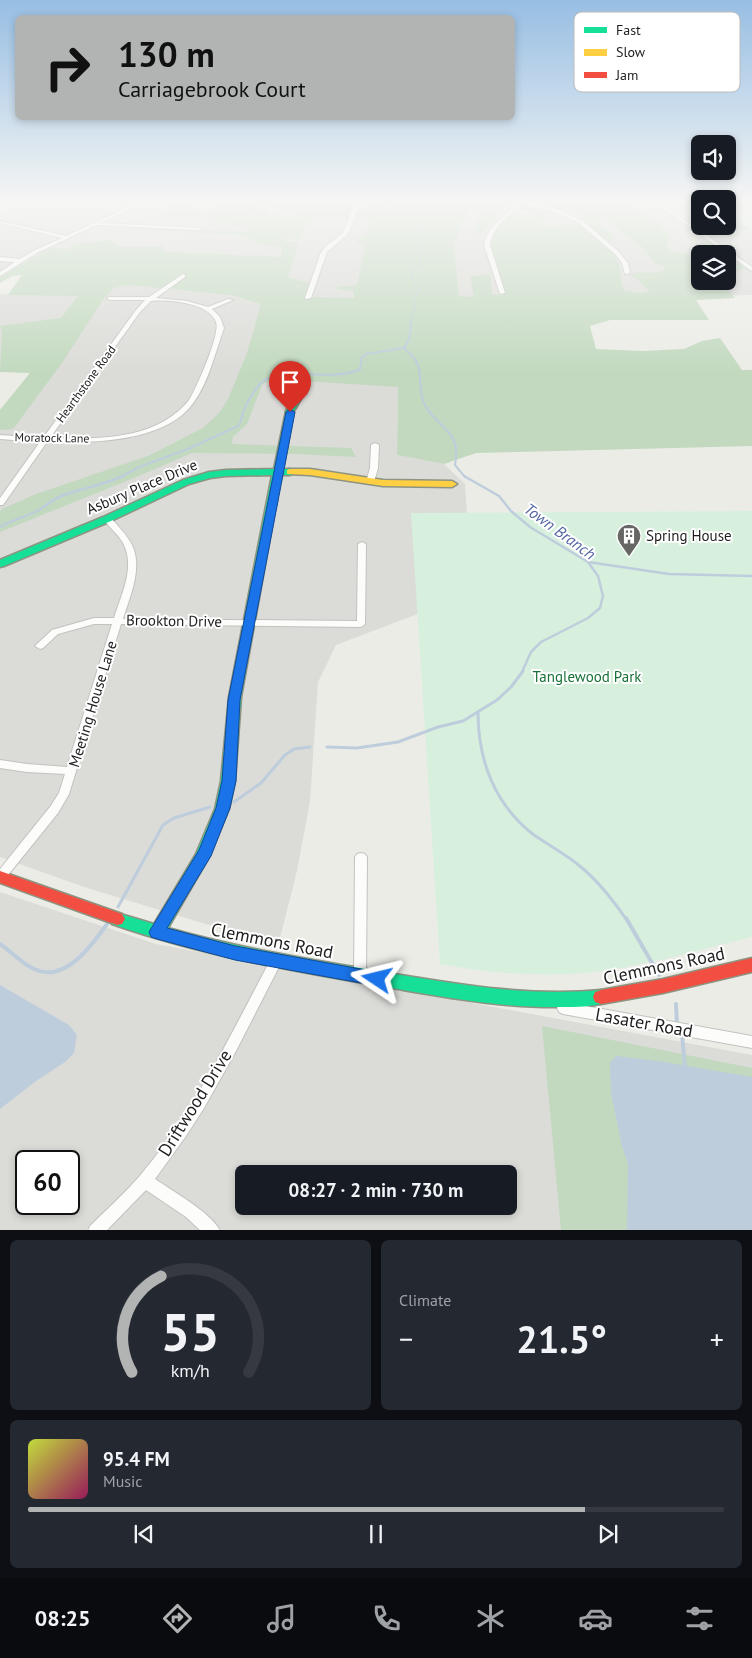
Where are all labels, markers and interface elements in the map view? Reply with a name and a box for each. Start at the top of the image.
legend [574,12,740,92]
text: Fast [616,21,641,39]
text: 130 m [118,31,215,77]
icon: right [35,35,100,100]
text: Slow [616,43,646,61]
text: Jam [615,66,638,84]
text: Carriagebrook Court [118,75,306,103]
map controls [691,135,736,290]
button: sound [691,135,736,180]
button: search [691,190,736,235]
button: layers [691,245,736,290]
street label: Hearthstone Road [53,342,119,425]
pin [269,361,311,412]
icon: arrive [276,368,304,396]
street label: Moratock Lane [14,429,90,446]
street label: Asbury Place Drive [83,455,200,518]
water label: Town Branch [520,498,600,564]
building icon: Spring House [616,523,642,557]
place label: Spring House [646,526,732,545]
street label: Brookton Drive [126,610,222,631]
street label: Meeting House Lane [64,638,121,769]
park label: Tanglewood Park [533,667,642,686]
street label: Clemmons Road [209,917,335,964]
street label: Clemmons Road [601,941,727,990]
position arrow [350,952,402,1004]
street label: Lasater Road [594,1003,695,1042]
street label: Driftwood Drive [153,1045,237,1160]
speed limit sign: 60 [15,1150,80,1215]
text: 08:27 · 2 min · 730 m [289,1178,463,1202]
text: Climate [399,1290,451,1310]
text: 55 [161,1298,220,1365]
text: 21.5° [516,1314,607,1363]
text: − [399,1320,413,1357]
text: + [710,1320,724,1357]
text: km/h [171,1359,210,1382]
text: 95.4 FM [103,1447,170,1471]
text: Music [103,1471,143,1491]
icon: previous [130,1520,158,1548]
icon: pause [362,1520,390,1548]
icon: next [594,1520,622,1548]
icon: directions [160,1601,195,1636]
icon: music [264,1601,299,1636]
icon: phone [369,1601,404,1636]
icon: climate [473,1601,508,1636]
icon: car [578,1601,613,1636]
icon: filters [682,1601,717,1636]
text: 08:25 [35,1604,91,1632]

